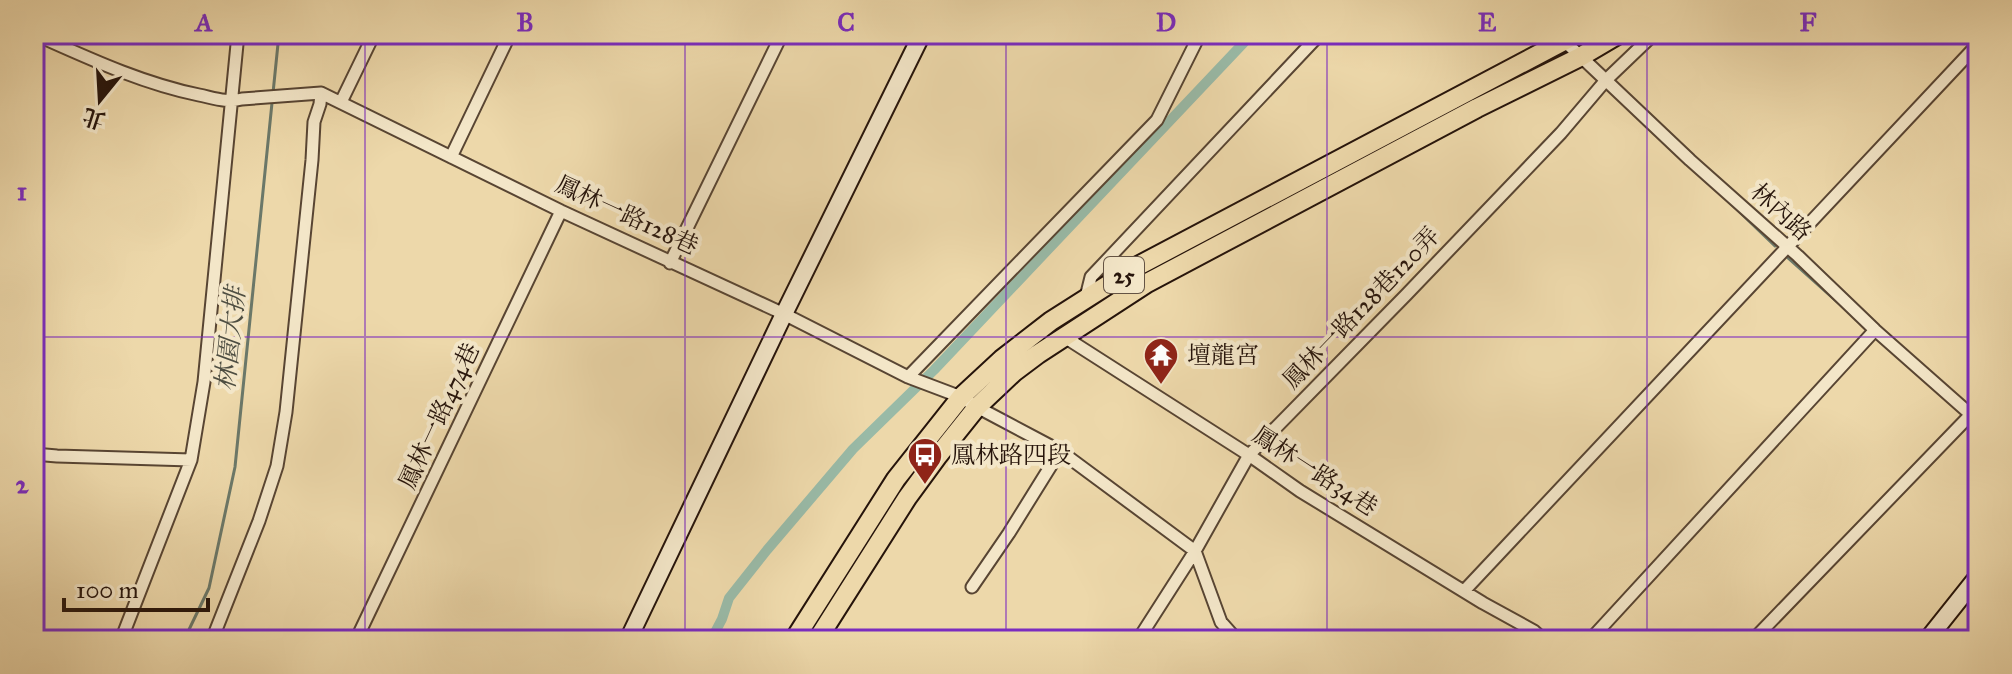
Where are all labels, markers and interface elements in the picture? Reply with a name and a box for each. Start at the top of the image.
text: A [193,6,213,38]
text: B [516,6,534,38]
text: C [837,6,855,38]
text: D [1156,6,1176,38]
text: E [1478,6,1497,38]
text: F [1800,6,1817,38]
north arrow [60,60,140,140]
text: 北 [79,102,109,135]
street label: 鳳林一路128巷 [551,169,703,261]
text: 1 [17,175,27,207]
street label: 林內路 [1744,177,1818,247]
street label: 鳳林一路128巷120弄 [1276,221,1446,395]
road number: 25 [1104,257,1144,293]
water label: 林園大排 [209,282,252,392]
temple icon: 壇龍宮 [1142,336,1180,386]
street label: 鳳林一路474巷 [392,338,486,494]
place label: 壇龍宮 [1187,340,1259,370]
street label: 鳳林一路34巷 [1247,419,1383,523]
bus stop icon: 鳳林路四段 [906,436,944,486]
place label: 鳳林路四段 [951,440,1071,470]
text: 2 [16,468,30,500]
scale bar [64,562,208,612]
text: 100 m [76,575,139,605]

